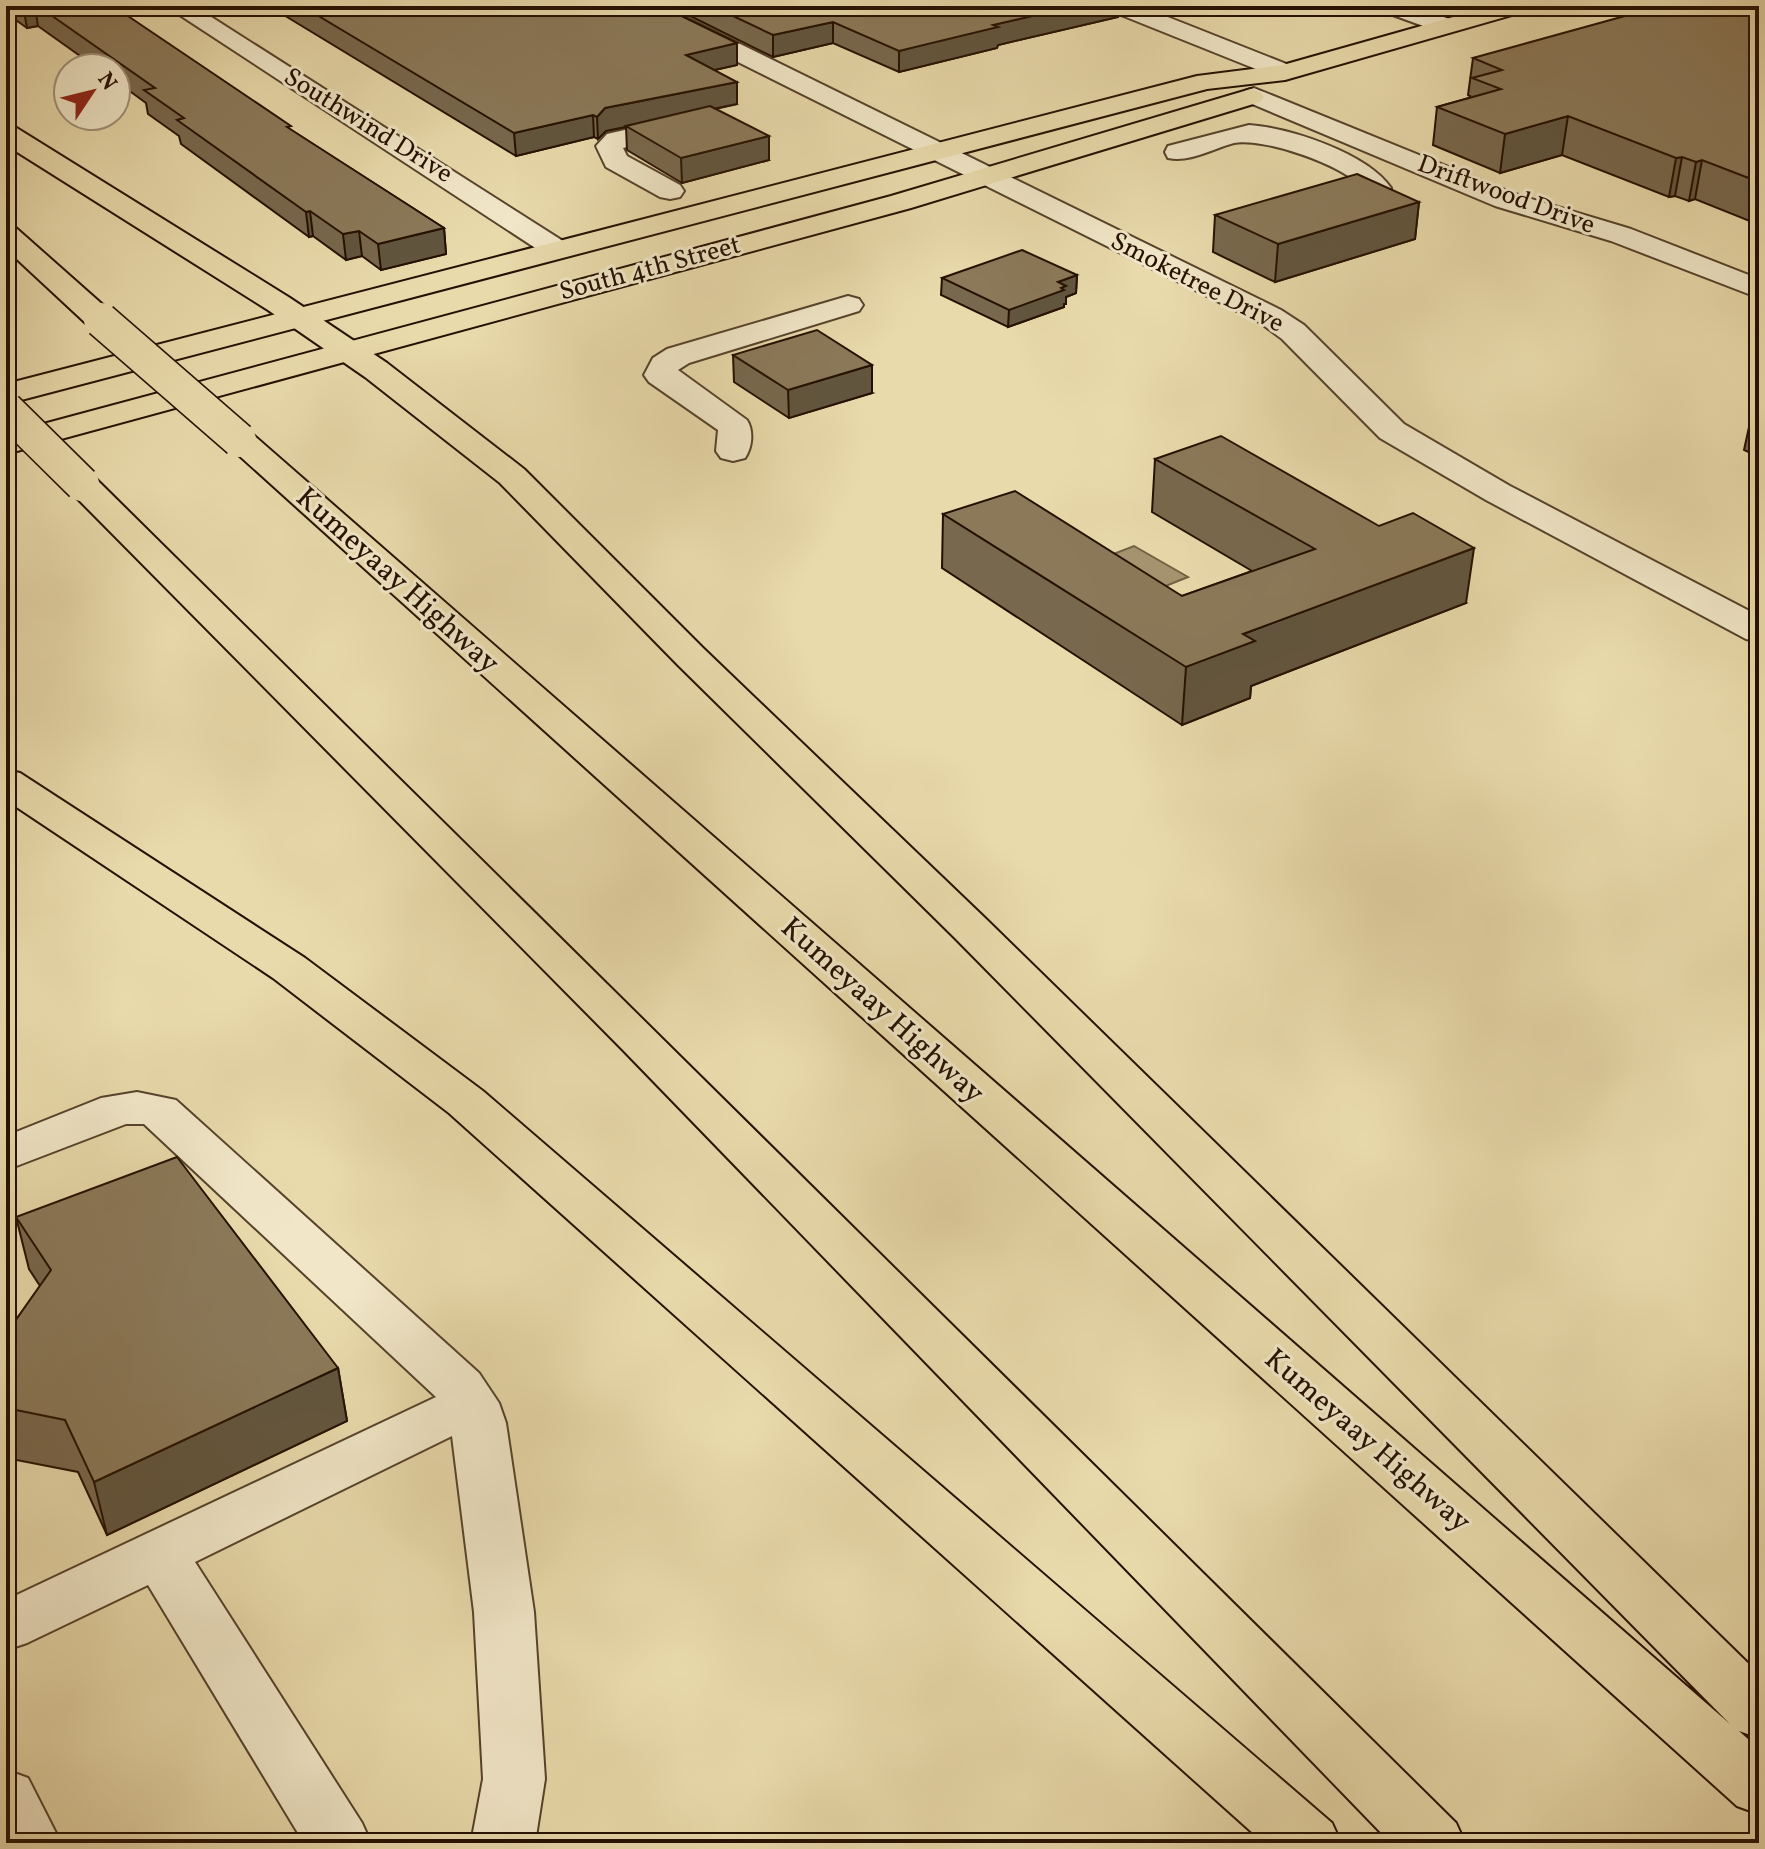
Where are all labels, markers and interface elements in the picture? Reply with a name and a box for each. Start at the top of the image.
north arrow [52,52,132,132]
street label: Southwind Drive [277,60,459,192]
text: N [89,67,124,97]
street label: Driftwood Drive [1412,146,1600,244]
street label: Smoketree Drive [1104,224,1290,342]
street label: South 4th Street [555,228,745,310]
street label: Kumeyaay Highway [286,478,508,684]
street label: Kumeyaay Highway [771,908,993,1114]
street label: Kumeyaay Highway [1255,1339,1479,1543]

